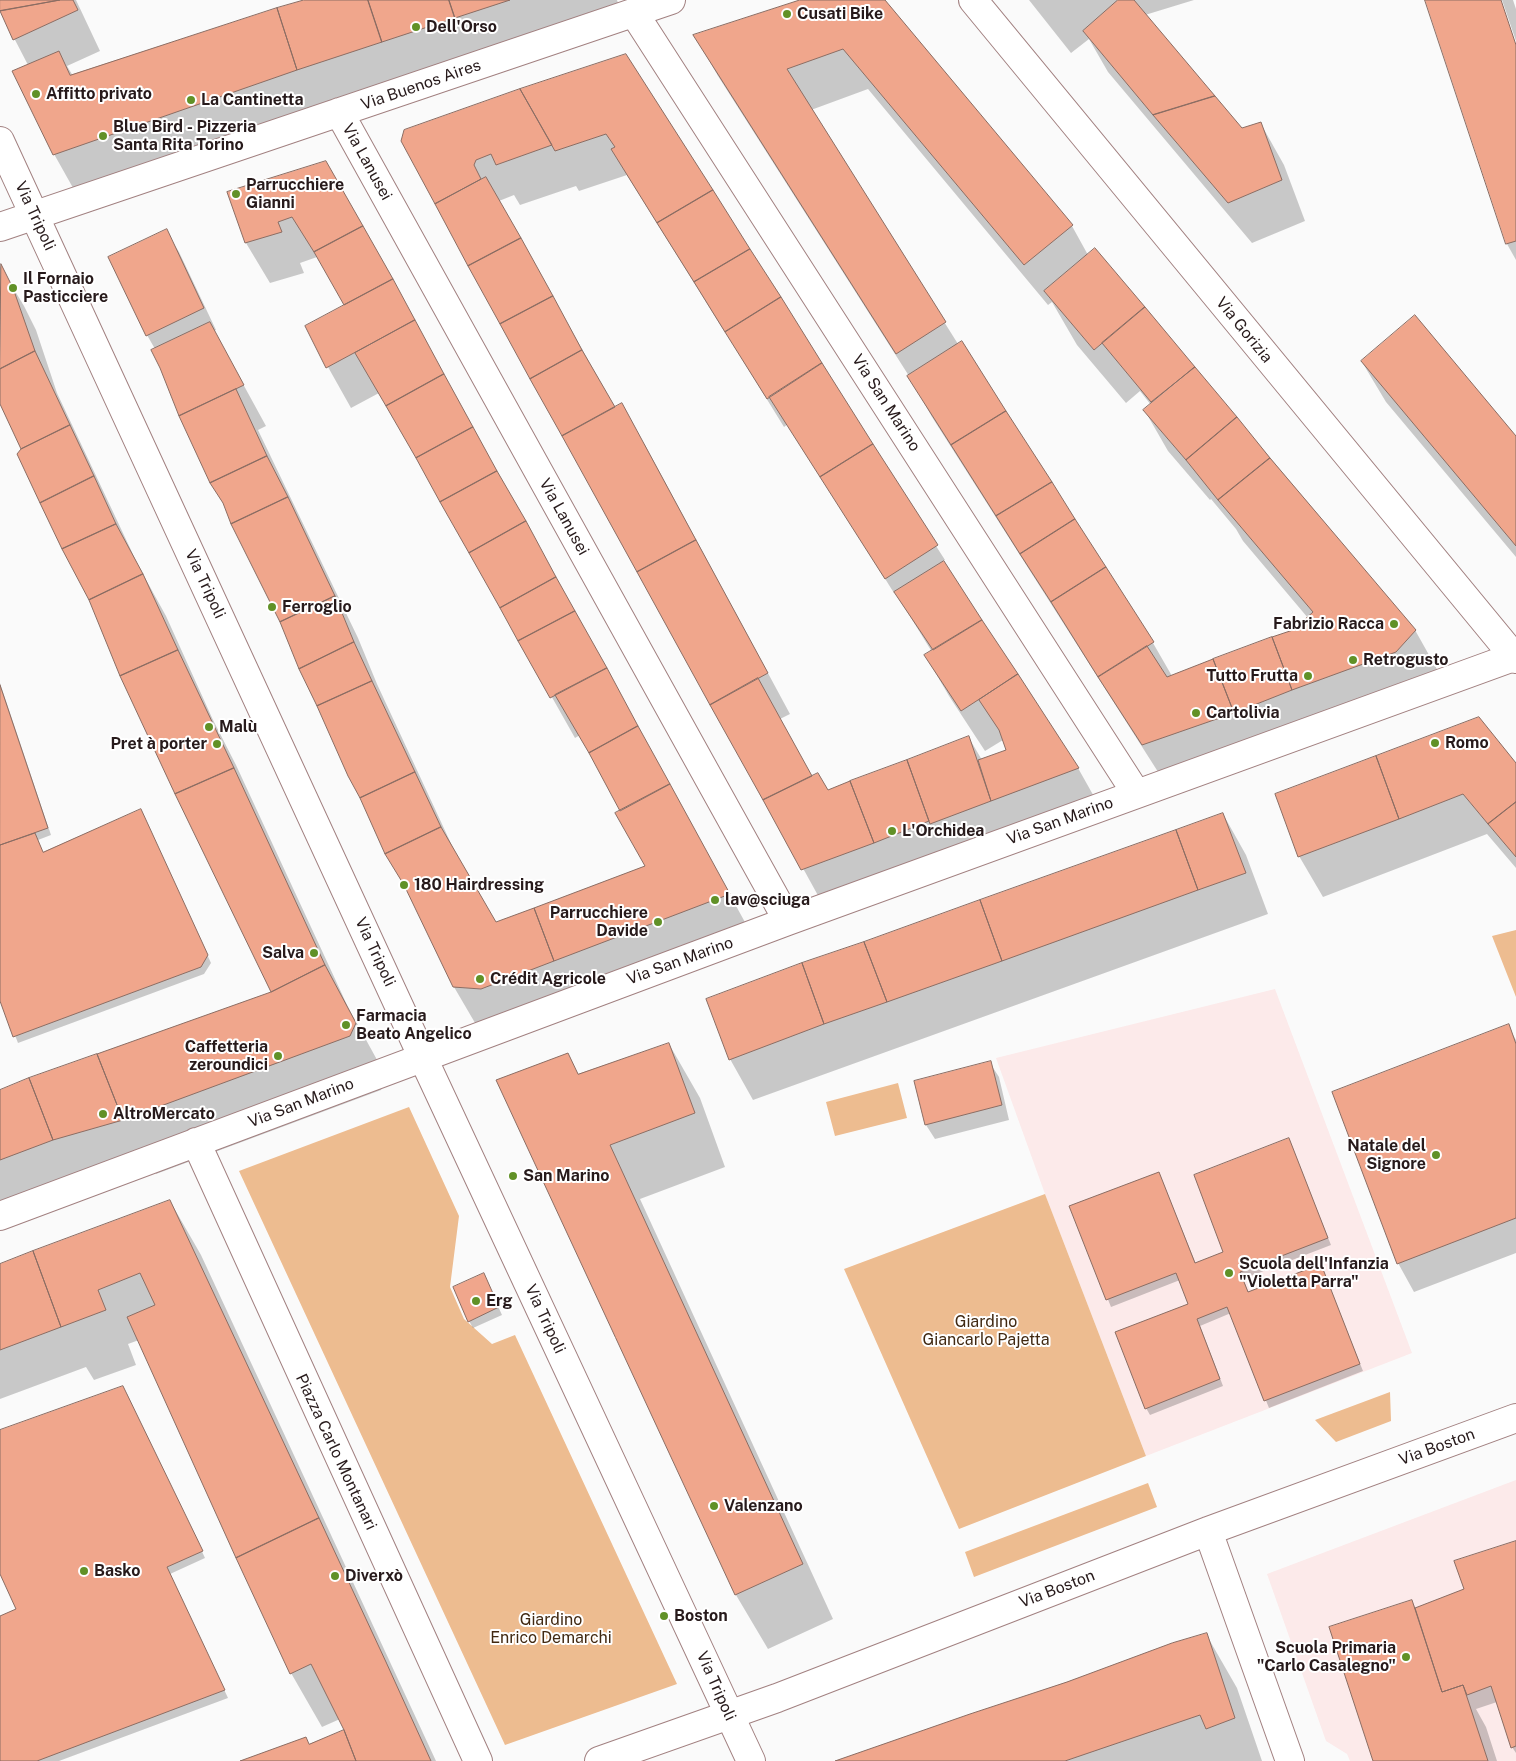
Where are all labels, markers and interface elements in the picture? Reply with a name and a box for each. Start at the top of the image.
place label: Cusati Bike [797,4,883,24]
marker: Cusati Bike [781,8,793,20]
place label: Dell'Orso [426,17,497,37]
marker: Dell'Orso [410,21,422,33]
street label: Via Buenos Aires [359,56,483,114]
place label: Affitto privato [46,84,152,104]
marker: Affitto privato [30,88,42,100]
place label: La Cantinetta [201,90,304,110]
marker: La Cantinetta [185,94,197,106]
place label: Blue Bird - Pizzeria Santa Rita Torino [113,117,256,155]
street label: Via Lanusei [338,120,396,204]
marker: Blue Bird - Pizzeria Santa Rita Torino [97,130,109,142]
place label: Parrucchiere Gianni [246,175,344,213]
street label: Via Tripoli [11,178,59,254]
marker: Parrucchiere Gianni [230,188,242,200]
place label: Il Fornaio Pasticciere [23,269,108,307]
marker: Il Fornaio Pasticciere [7,282,19,294]
street label: Via Gorizia [1212,293,1276,367]
street label: Via San Marino [848,351,924,455]
street label: Via Lanusei [535,475,593,559]
street label: Via Tripoli [181,546,229,622]
place label: Ferroglio [282,597,352,617]
marker: Ferroglio [266,601,278,613]
place label: Fabrizio Racca [1273,614,1384,634]
marker: Fabrizio Racca [1388,618,1400,630]
place label: Retrogusto [1363,650,1449,670]
marker: Retrogusto [1347,654,1359,666]
place label: Tutto Frutta [1207,666,1298,686]
marker: Tutto Frutta [1302,670,1314,682]
place label: Cartolivia [1206,703,1280,723]
marker: Cartolivia [1190,707,1202,719]
place label: Malù [219,717,257,737]
marker: Malù [203,721,215,733]
place label: Romo [1445,733,1489,753]
place label: Pret à porter [110,734,207,754]
marker: Romo [1429,737,1441,749]
marker: Pret à porter [211,738,223,750]
street label: Via San Marino [1004,793,1116,849]
place label: L'Orchidea [902,821,984,841]
marker: L'Orchidea [886,825,898,837]
place label: 180 Hairdressing [414,875,544,895]
marker: 180 Hairdressing [398,879,410,891]
place label: lav@sciuga [725,890,810,910]
marker: lav@sciuga [709,894,721,906]
place label: Parrucchiere Davide [550,903,648,941]
street label: Via Tripoli [351,914,399,990]
marker: Parrucchiere Davide [652,916,664,928]
street label: Via San Marino [624,933,736,989]
place label: Salva [262,943,304,963]
marker: Salva [308,947,320,959]
place label: Crédit Agricole [490,969,606,989]
marker: Crédit Agricole [474,973,486,985]
place label: Farmacia Beato Angelico [356,1006,472,1044]
marker: Farmacia Beato Angelico [340,1019,352,1031]
place label: Caffetteria zeroundici [185,1037,268,1075]
marker: Caffetteria zeroundici [272,1050,284,1062]
street label: Via San Marino [245,1074,357,1132]
place label: AltroMercato [113,1104,215,1124]
marker: AltroMercato [97,1108,109,1120]
place label: Natale del Signore [1347,1136,1426,1174]
marker: Natale del Signore [1430,1149,1442,1161]
place label: San Marino [523,1166,609,1186]
marker: San Marino [507,1170,519,1182]
place label: Scuola dell'Infanzia "Violetta Parra" [1239,1254,1389,1292]
marker: Scuola dell'Infanzia "Violetta Parra" [1223,1267,1235,1279]
street label: Via Tripoli [521,1281,569,1357]
place label: Erg [486,1291,513,1311]
marker: Erg [470,1295,482,1307]
park label: Giardino Giancarlo Pajetta [922,1312,1050,1350]
street label: Piazza Carlo Montanari [291,1371,381,1533]
street label: Via Boston [1396,1424,1478,1470]
place label: Valenzano [724,1496,803,1516]
marker: Valenzano [708,1500,720,1512]
place label: Basko [94,1561,140,1581]
marker: Basko [78,1565,90,1577]
place label: Diverxò [345,1566,403,1586]
street label: Via Boston [1016,1566,1098,1612]
marker: Diverxò [329,1570,341,1582]
place label: Boston [674,1606,728,1626]
park label: Giardino Enrico Demarchi [490,1610,612,1648]
marker: Boston [658,1610,670,1622]
place label: Scuola Primaria "Carlo Casalegno" [1257,1638,1396,1676]
street label: Via Tripoli [692,1648,740,1724]
marker: Scuola Primaria "Carlo Casalegno" [1400,1651,1412,1663]

